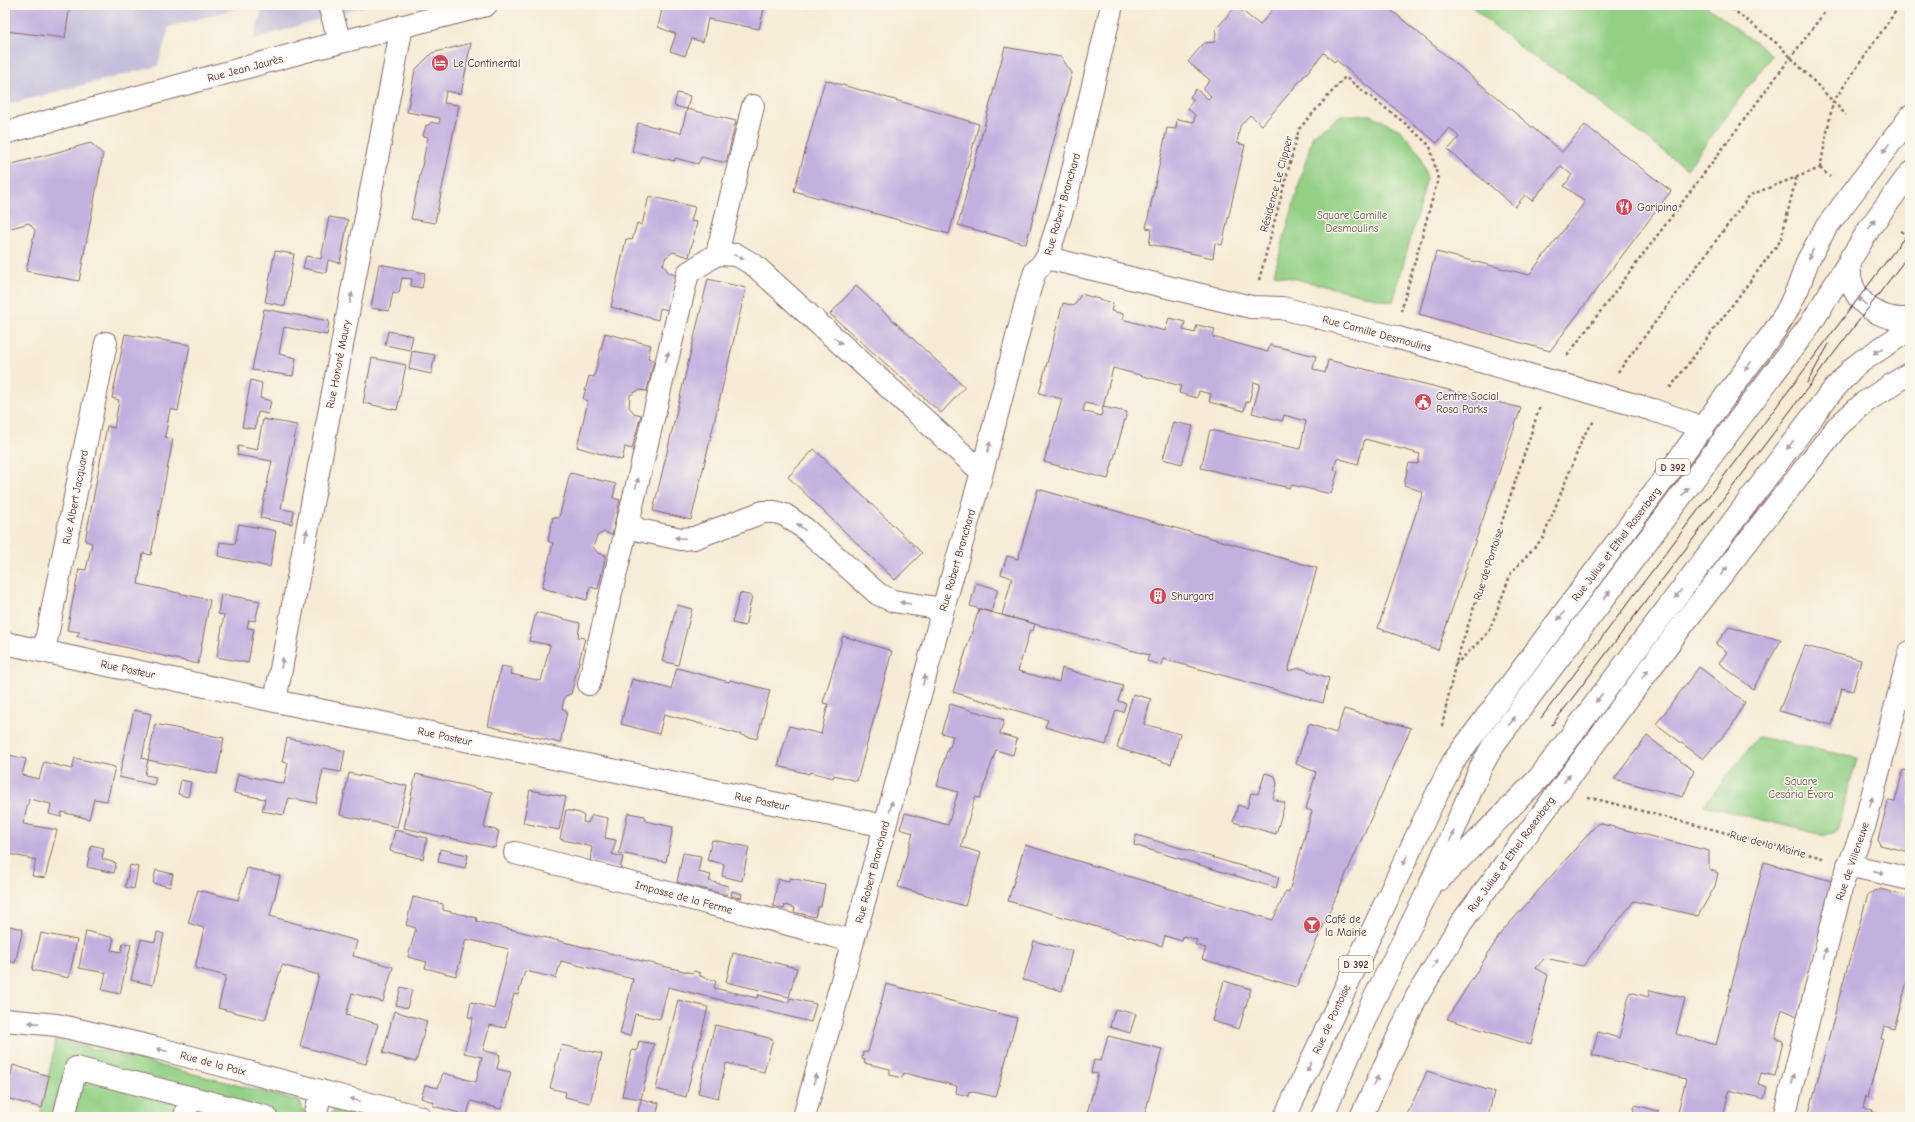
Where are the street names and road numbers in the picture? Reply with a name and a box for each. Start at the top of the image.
street label: Rue Jean Jaurès [206,52,285,85]
street label: Résidence Le Clipper [1257,134,1296,233]
street label: Rue Robert Branchard [1042,151,1083,257]
street label: Rue Camille Desmoulins [1321,313,1433,354]
street label: Rue Honoré Maury [324,319,353,410]
street label: Rue Albert Jacquard [60,449,91,545]
road number: D 392 [1656,459,1690,475]
street label: Rue Julius et Ethel Rosenberg [1569,485,1664,604]
street label: Rue Robert Branchard [937,507,978,613]
street label: Rue de Pontoise [1471,526,1506,602]
street label: Rue Pasteur [99,657,157,682]
street label: Rue Pasteur [416,724,474,749]
street label: Rue Pasteur [733,789,791,814]
street label: Rue Julius et Ethel Rosenberg [1465,794,1558,915]
street label: Rue Robert Branchard [853,819,892,925]
street label: Rue de Villeneuve [1833,820,1872,902]
street label: Rue de la Mairie [1729,828,1808,861]
street label: Impasse de la Ferme [634,878,734,917]
road number: D 392 [1339,956,1373,972]
street label: Rue de Pontoise [1310,982,1353,1056]
street label: Rue de la Paix [179,1049,248,1079]

